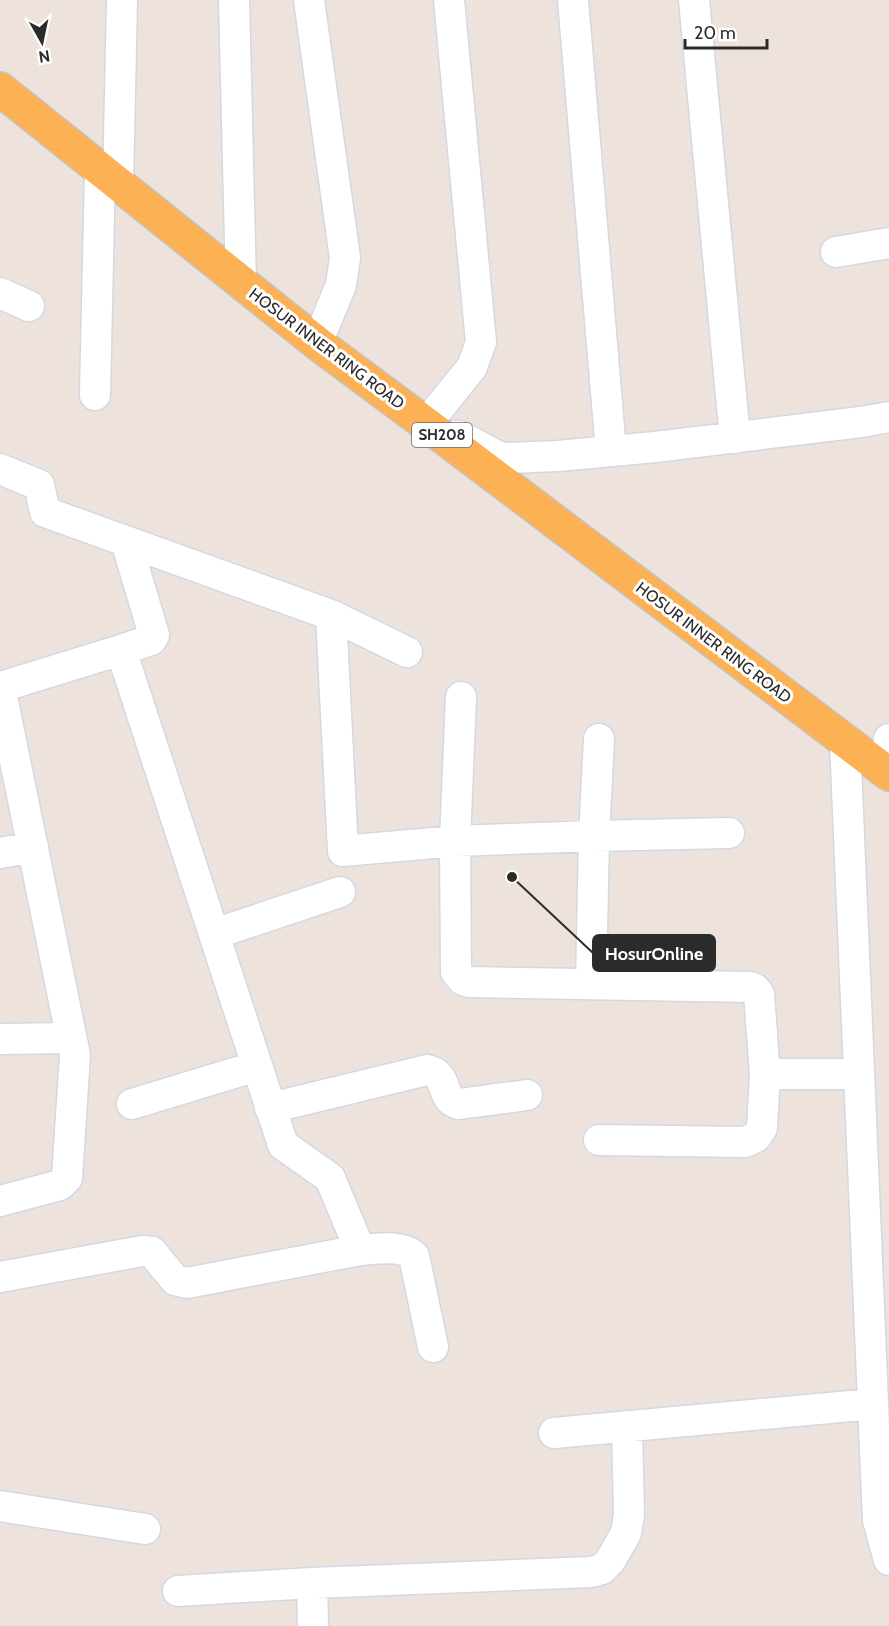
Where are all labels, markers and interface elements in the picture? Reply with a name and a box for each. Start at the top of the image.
north arrow [12,12,72,72]
scale bar [685,12,768,50]
text: 20 m [694,22,736,44]
text: N [37,46,51,67]
street label: HOSUR INNER RING ROAD [245,284,408,413]
road number: SH208 [412,423,472,447]
street label: HOSUR INNER RING ROAD [632,578,795,707]
callout: HosurOnline [593,935,715,971]
text: HosurOnline [605,943,703,965]

